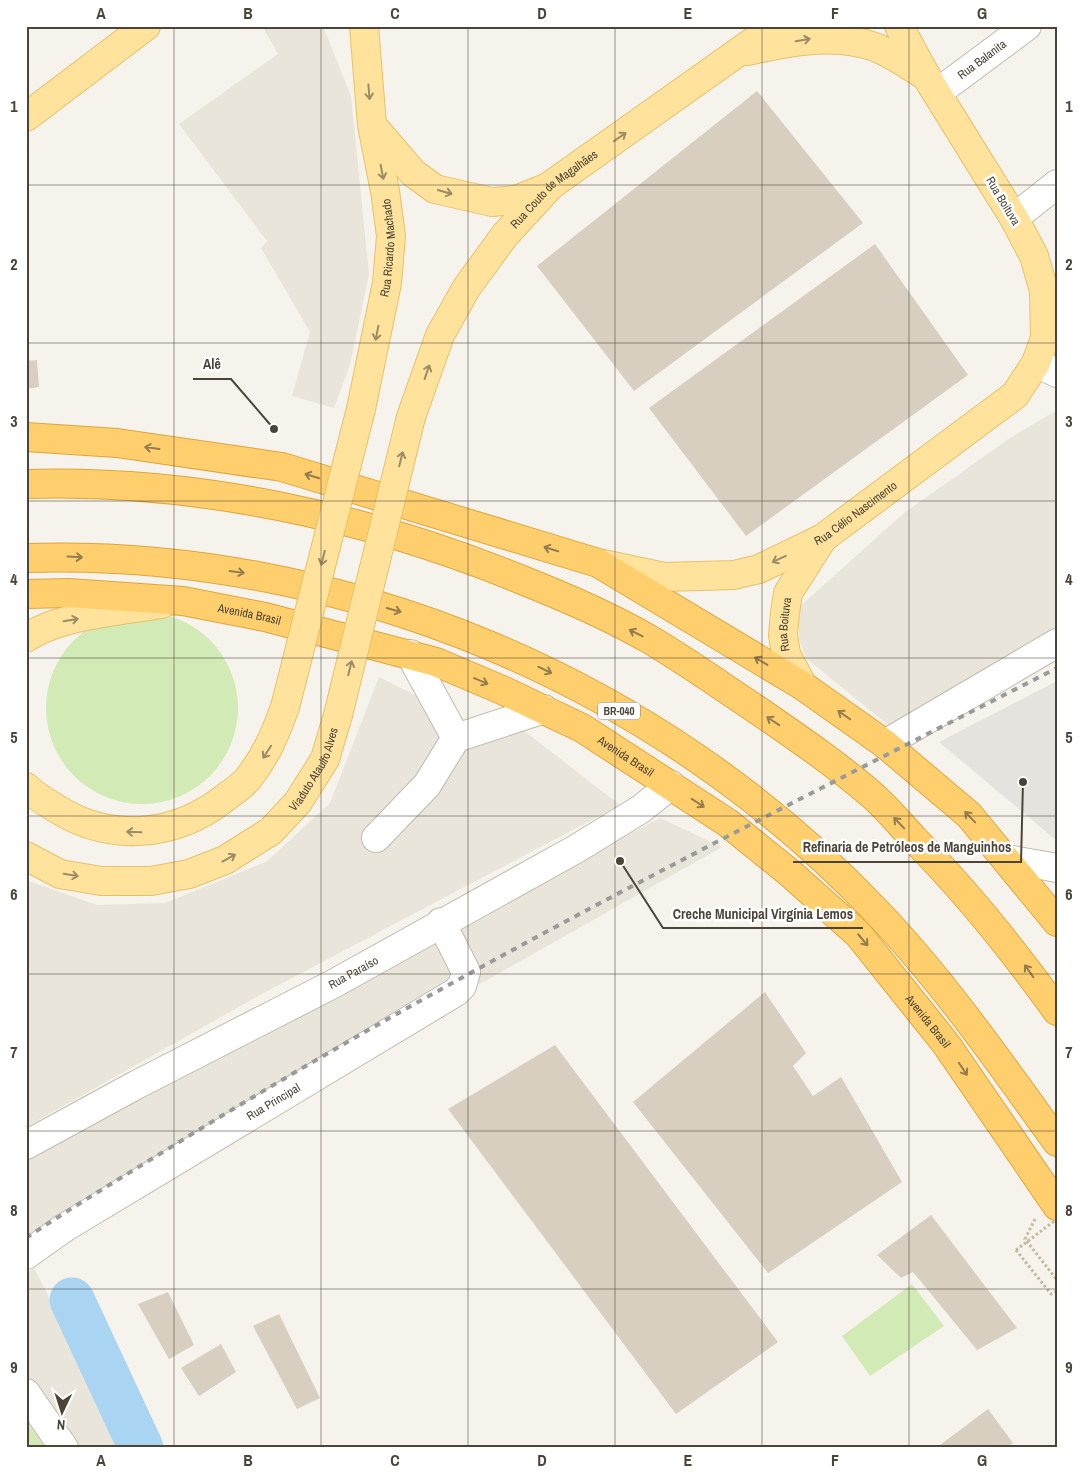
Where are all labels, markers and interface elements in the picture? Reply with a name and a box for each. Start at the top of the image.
text: A [96,2,106,24]
text: B [243,2,253,24]
text: C [390,2,400,24]
text: D [537,2,547,24]
text: E [684,2,693,24]
text: F [831,2,839,24]
text: G [977,2,987,24]
one-way arrow [795,35,811,45]
street label: Rua Balanita [954,36,1010,83]
one-way arrow [365,84,374,100]
text: 1 [10,95,18,117]
text: 1 [1065,95,1073,117]
one-way arrow [613,131,626,142]
street label: Rua Couto de Magalhães [507,146,601,232]
one-way arrow [377,164,387,180]
street label: Rua Boituva [982,174,1024,229]
one-way arrow [437,188,453,198]
street label: Rua Ricardo Machado [376,198,399,298]
text: 2 [10,253,18,275]
text: 2 [1065,253,1073,275]
one-way arrow [372,325,382,341]
callout: Alê [193,350,231,379]
text: Alê [203,355,221,373]
one-way arrow [423,364,432,380]
text: 3 [10,410,18,432]
text: 3 [1065,410,1073,432]
one-way arrow [145,442,161,452]
one-way arrow [397,452,406,468]
one-way arrow [304,471,320,481]
street label: Rua Célio Nascimento [812,478,900,549]
one-way arrow [544,544,560,554]
one-way arrow [318,550,327,566]
one-way arrow [67,552,83,561]
one-way arrow [772,555,787,564]
one-way arrow [228,567,244,577]
text: 4 [10,568,18,590]
text: 4 [1065,568,1073,590]
street label: Rua Boituva [775,596,795,653]
street label: Avenida Brasil [216,600,283,629]
one-way arrow [386,606,402,616]
one-way arrow [63,615,79,625]
one-way arrow [629,628,644,638]
one-way arrow [754,656,768,666]
one-way arrow [346,660,355,676]
one-way arrow [537,666,552,675]
one-way arrow [473,677,488,686]
road number: BR-040 [598,702,640,719]
one-way arrow [837,710,851,720]
one-way arrow [766,716,780,726]
text: 5 [10,726,18,748]
street label: Viaduto Ataulfo Alves [285,726,342,815]
text: 5 [1065,726,1073,748]
street label: Avenida Brasil [594,732,657,781]
one-way arrow [262,744,272,758]
one-way arrow [691,798,705,808]
one-way arrow [964,810,976,823]
one-way arrow [893,816,905,829]
one-way arrow [126,827,142,836]
callout: Refinaria de Petróleos de Manguinhos [793,833,1021,862]
text: Refinaria de Petróleos de Manguinhos [803,838,1011,856]
one-way arrow [221,852,235,862]
one-way arrow [62,871,78,881]
text: 6 [10,883,18,905]
text: 6 [1065,883,1073,905]
callout: Creche Municipal Virgínia Lemos [663,899,863,928]
text: Creche Municipal Virgínia Lemos [673,905,853,923]
one-way arrow [857,934,869,947]
street label: Rua Paraíso [326,952,381,993]
one-way arrow [1024,964,1034,978]
street label: Avenida Brasil [901,991,954,1051]
text: 7 [10,1041,18,1063]
text: 7 [1065,1041,1073,1063]
one-way arrow [958,1061,968,1075]
street label: Rua Principal [244,1080,303,1124]
text: 8 [10,1199,18,1221]
text: 8 [1065,1199,1073,1221]
text: 9 [10,1356,18,1378]
text: 9 [1065,1356,1073,1378]
north arrow [38,1386,88,1436]
text: N [56,1416,66,1434]
text: A [96,1449,106,1471]
text: B [243,1449,253,1471]
text: C [390,1449,400,1471]
text: D [537,1449,547,1471]
text: E [684,1449,693,1471]
text: F [831,1449,839,1471]
text: G [977,1449,987,1471]

